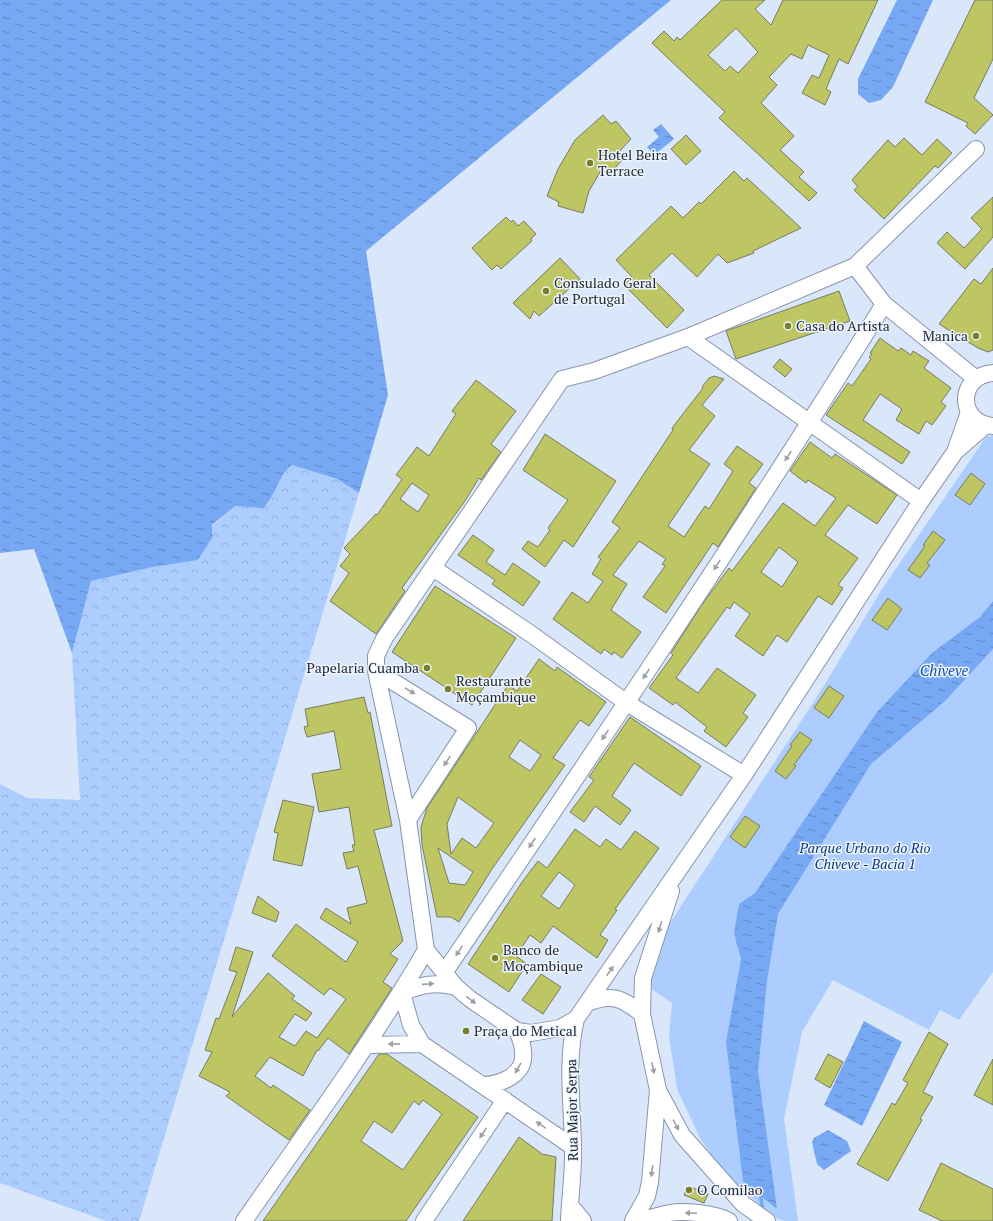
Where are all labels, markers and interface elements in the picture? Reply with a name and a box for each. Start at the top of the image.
place label: Hotel Beira Terrace [598,145,668,180]
marker: Hotel Beira Terrace [585,158,595,168]
place label: Consulado Geral de Portugal [554,273,656,308]
marker: Consulado Geral de Portugal [541,286,551,296]
place label: Casa do Artista [796,316,890,335]
marker: Casa do Artista [783,321,793,331]
place label: Manica [923,326,968,345]
marker: Manica [971,331,981,341]
one-way arrow [784,451,792,461]
one-way arrow [713,560,721,570]
place label: Papelaria Cuamba [306,658,419,677]
water label: Chiveve [920,660,968,680]
marker: Papelaria Cuamba [422,663,432,673]
one-way arrow [642,668,650,679]
place label: Restaurante Moçambique [456,671,536,706]
marker: Restaurante Moçambique [443,684,453,694]
one-way arrow [405,687,415,695]
one-way arrow [601,730,609,740]
one-way arrow [443,756,451,766]
one-way arrow [528,838,536,848]
park label: Parque Urbano do Rio Chiveve - Bacia 1 [798,838,931,873]
one-way arrow [656,921,662,933]
place label: Banco de Moçambique [503,940,583,975]
one-way arrow [456,945,463,956]
marker: Banco de Moçambique [490,953,500,963]
one-way arrow [606,965,614,976]
one-way arrow [422,981,434,988]
one-way arrow [466,995,477,1004]
place label: Praça do Metical [474,1021,577,1040]
marker: Praça do Metical [461,1026,471,1036]
one-way arrow [387,1041,400,1047]
street label: Rua Major Serpa [561,1059,582,1161]
one-way arrow [515,1062,522,1074]
one-way arrow [651,1062,657,1075]
one-way arrow [673,1119,680,1130]
one-way arrow [536,1121,546,1129]
one-way arrow [479,1128,487,1138]
one-way arrow [649,1165,655,1177]
place label: O Comilao [697,1180,763,1199]
marker: O Comilao [684,1185,694,1195]
one-way arrow [684,1210,697,1216]

